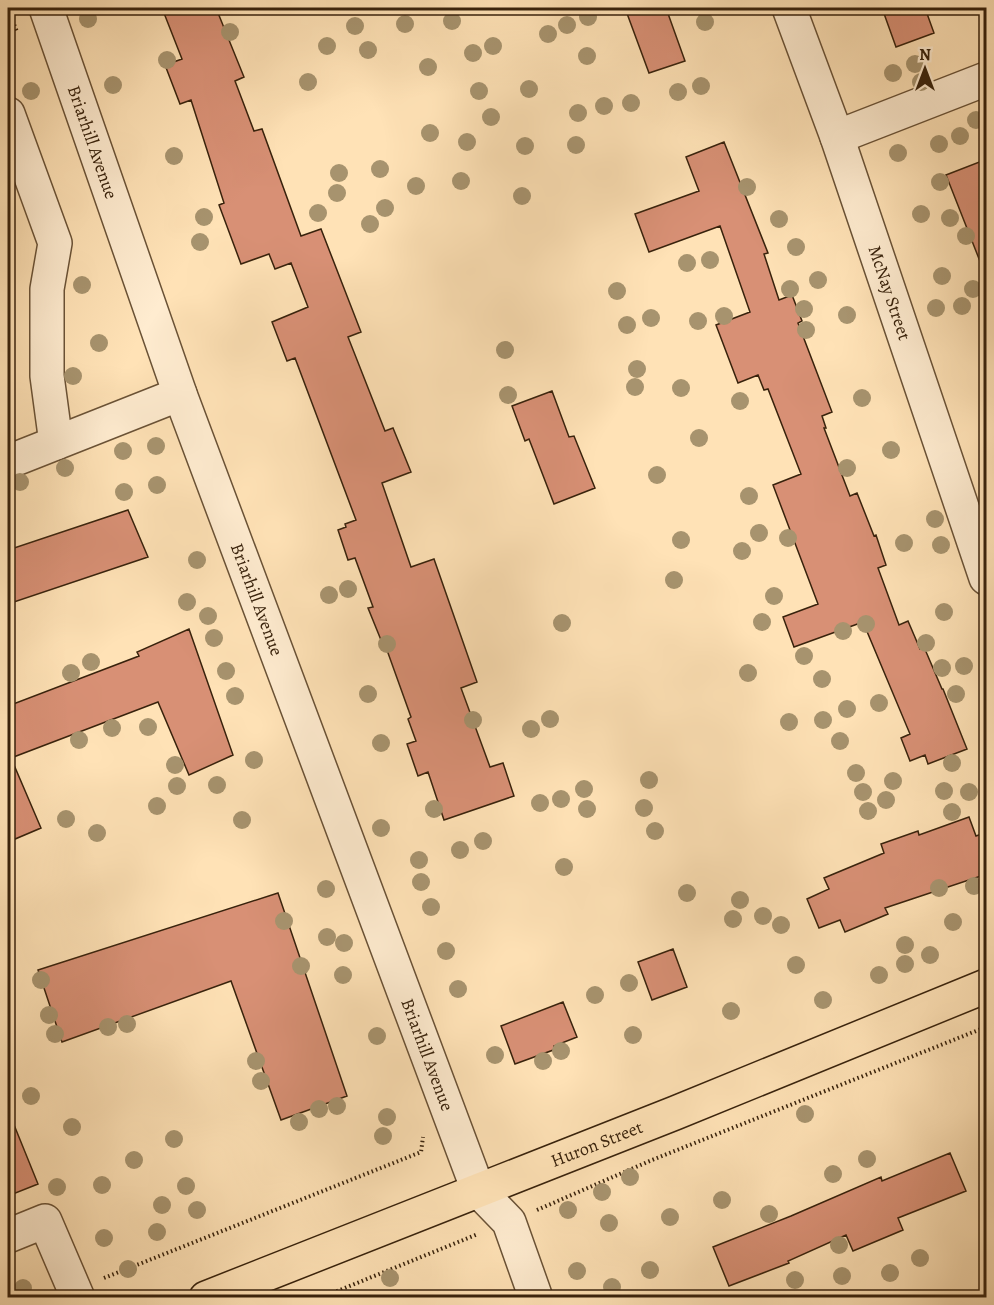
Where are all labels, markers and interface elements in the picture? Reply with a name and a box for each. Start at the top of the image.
north arrow [895,39,955,99]
text: N [919,44,931,66]
street label: Briarhill Avenue [62,82,123,202]
street label: McNay Street [862,242,917,343]
street label: Briarhill Avenue [225,540,289,659]
street label: Briarhill Avenue [395,995,459,1114]
street label: Huron Street [547,1115,646,1173]

